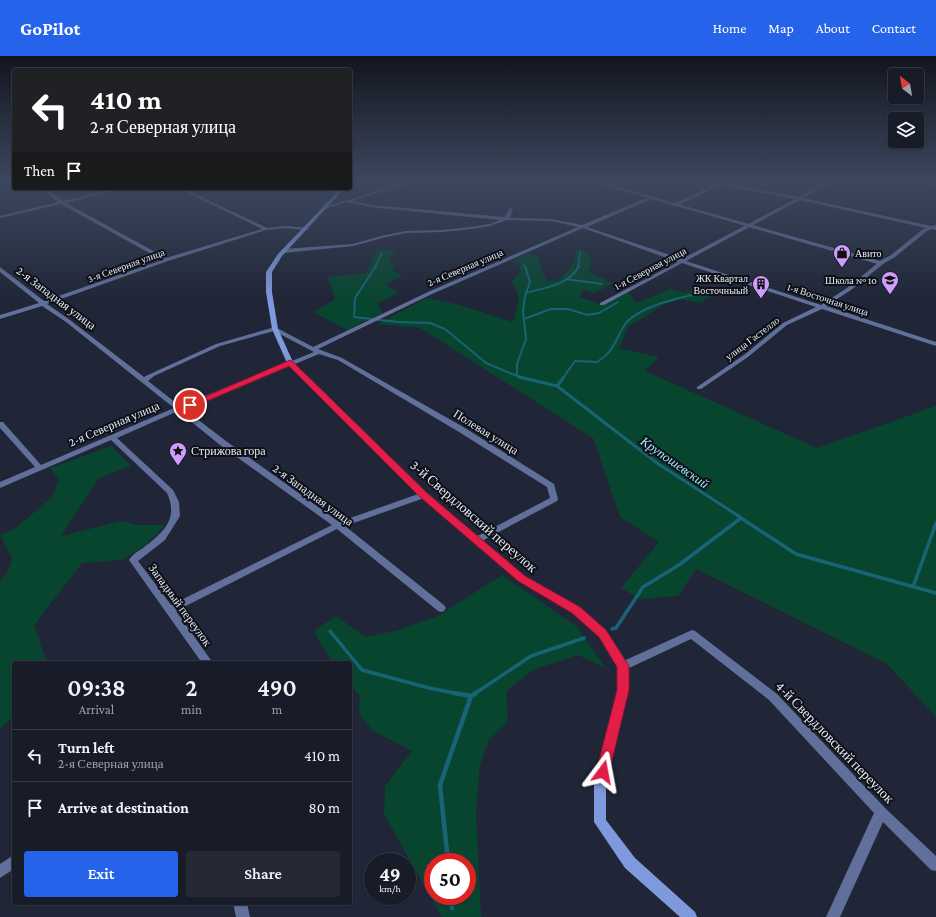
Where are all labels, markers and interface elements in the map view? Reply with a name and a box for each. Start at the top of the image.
text: GoPilot [20,18,80,39]
text: Home [713,20,746,36]
text: Map [768,20,794,36]
text: About [816,20,850,36]
text: Contact [872,20,916,36]
north arrow [888,68,924,104]
map controls [888,68,924,148]
icon: left [24,84,76,136]
text: 410 m [90,84,162,115]
button: layers [888,112,924,148]
text: 2-я Северная улица [90,117,236,137]
icon: arrive [63,160,85,182]
text: Then [24,163,55,179]
shop icon: Авито [832,243,852,268]
street label: 1-я Северная улица [612,245,689,292]
street label: 3-я Северная улица [86,246,167,285]
street label: 2-я Северная улица [426,246,505,288]
place label: Авито [855,248,882,259]
street label: 2-я Западная улица [13,264,99,333]
school or university icon: Школа № 10 [880,270,900,295]
place label: ЖК Квартал Восточныый [693,273,749,296]
building icon: ЖК Квартал Восточныый [751,274,771,299]
place label: Школа № 10 [825,275,877,286]
street label: 1-я Восточная улица [786,281,870,318]
street label: улица Гастелло [723,315,781,362]
pin [173,388,207,422]
icon: arrive [179,394,201,416]
street label: 2-я Северная улица [66,398,162,449]
street label: Полевая улица [451,406,522,458]
water label: Крупошевский [637,433,712,492]
place icon: Стрижова гора [168,441,188,466]
place label: Стрижова гора [191,444,266,458]
street label: 3-й Свердловский переулок [407,457,541,576]
street label: 2-я Западная улица [270,461,357,529]
street label: Западный переулок [145,561,215,649]
text: 09:38 [67,674,126,701]
text: 2 [186,674,197,701]
text: 490 [257,674,297,701]
street label: 4-й Свердловский переулок [773,678,898,806]
text: Arrival [79,702,114,717]
text: min [181,702,202,717]
text: m [272,702,282,717]
text: Turn left [58,740,114,756]
icon: left [24,745,46,767]
text: 410 m [304,748,340,764]
position arrow [582,751,624,793]
text: 2-я Северная улица [58,756,164,771]
icon: arrive [24,797,46,819]
text: Arrive at destination [58,800,189,816]
text: 80 m [309,800,340,816]
button: Exit [24,851,178,897]
button: Share [186,851,340,897]
speed limit sign: 50 [424,853,476,905]
text: 49 [379,863,401,885]
text: km/h [379,883,401,894]

